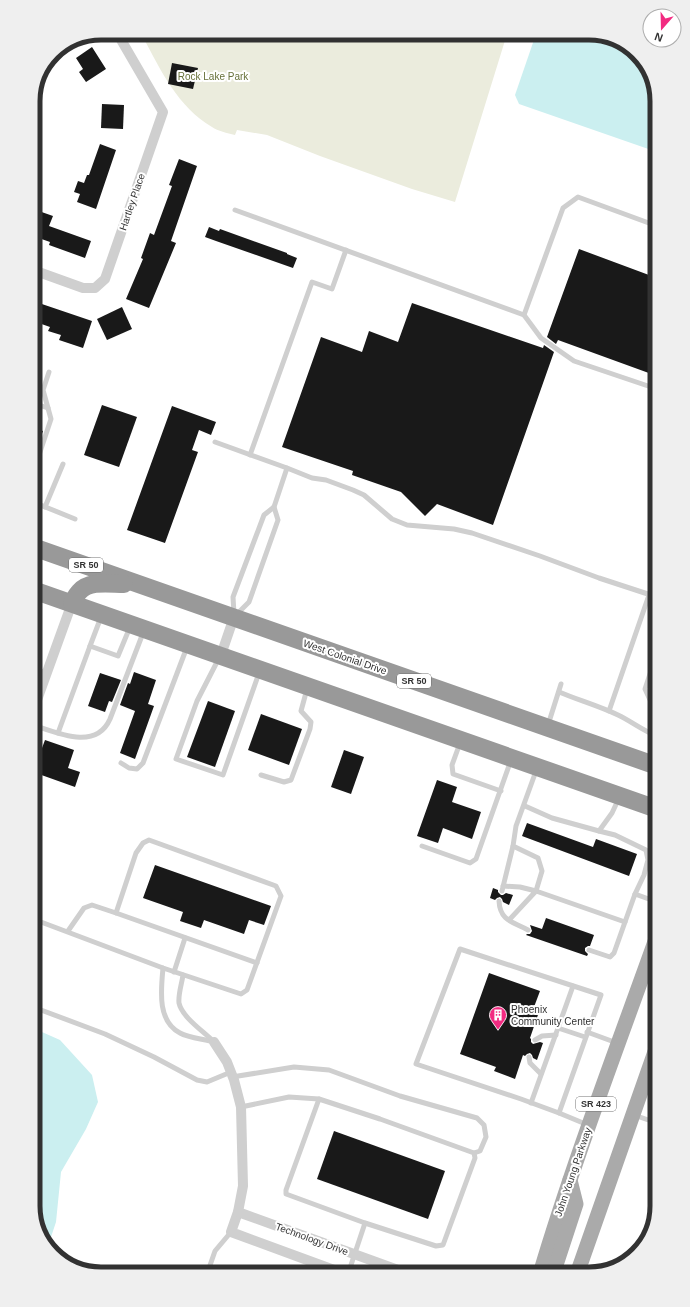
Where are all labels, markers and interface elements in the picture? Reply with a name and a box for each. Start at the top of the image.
north arrow [642,8,682,48]
text: N [653,30,664,44]
park label: Rock Lake Park [178,71,249,82]
street label: Hartley Place [117,172,147,232]
road number: SR 50 [69,558,103,572]
street label: West Colonial Drive [302,638,389,677]
road number: SR 50 [397,674,431,688]
place label: Phoenix Community Center [511,1004,595,1027]
building icon: Phoenix Community Center [488,1005,508,1030]
road number: SR 423 [576,1097,616,1111]
street label: John Young Parkway [553,1126,593,1218]
street label: Technology Drive [274,1221,350,1257]

